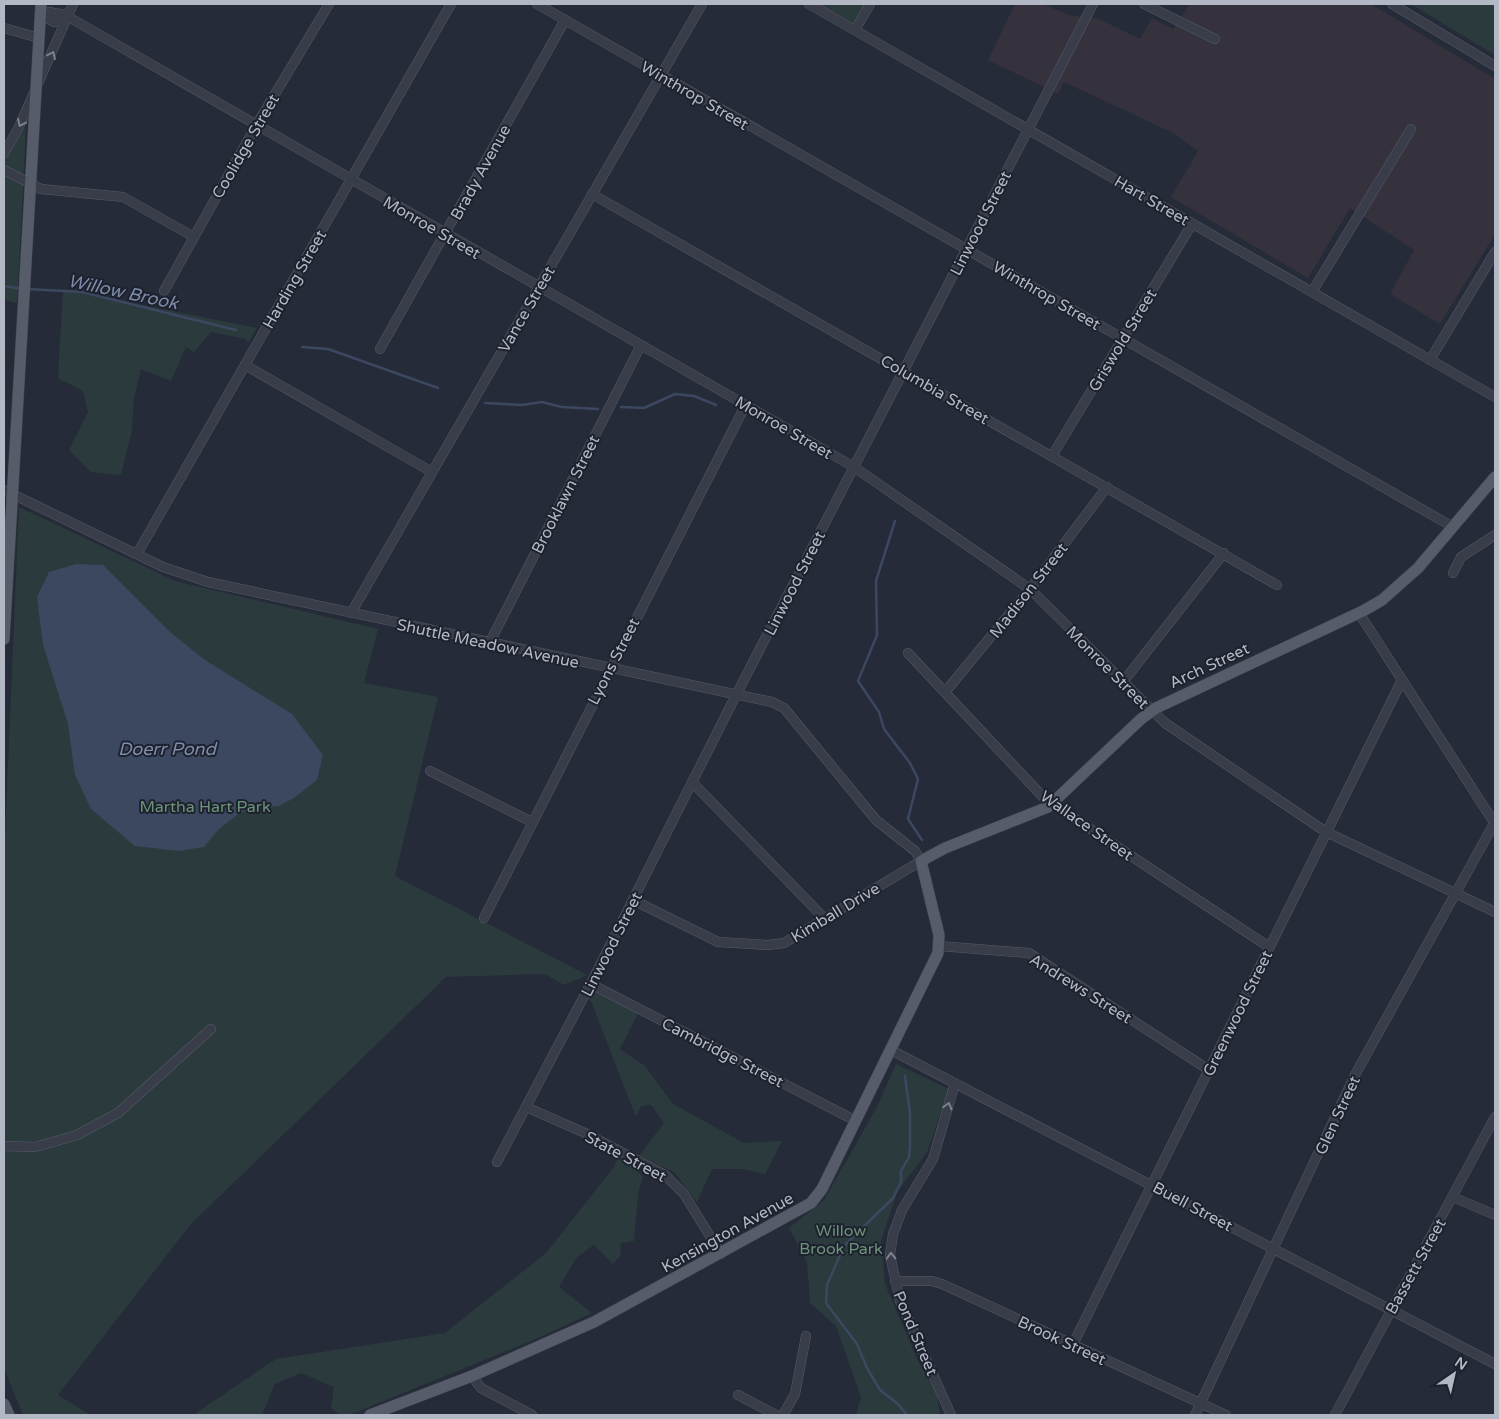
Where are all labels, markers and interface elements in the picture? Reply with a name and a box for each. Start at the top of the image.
one-way arrow [46,51,56,60]
street label: Winthrop Street [637,57,752,135]
street label: Coolidge Street [208,91,284,202]
one-way arrow [16,118,27,127]
street label: Brady Avenue [446,121,515,224]
street label: Linwood Street [946,168,1016,279]
street label: Hart Street [1110,171,1193,230]
street label: Monroe Street [379,192,484,264]
street label: Harding Street [259,227,331,332]
street label: Winthrop Street [989,257,1104,335]
street label: Vance Street [494,263,560,356]
water label: Willow Brook [66,270,181,315]
street label: Griswold Street [1084,286,1161,395]
street label: Columbia Street [877,351,992,429]
street label: Monroe Street [731,392,836,464]
street label: Brooklawn Street [527,432,604,557]
street label: Linwood Street [760,528,830,639]
street label: Madison Street [985,539,1072,642]
street label: Shuttle Meadow Avenue [395,615,581,673]
street label: Lyons Street [583,615,644,708]
street label: Monroe Street [1062,622,1153,713]
street label: Arch Street [1166,639,1253,693]
water label: Doerr Pond [118,738,219,760]
street label: Wallace Street [1036,786,1137,865]
park label: Martha Hart Park [139,797,271,817]
street label: Kimball Drive [787,879,884,947]
street label: Linwood Street [577,889,647,1000]
street label: Greenwood Street [1199,947,1277,1080]
street label: Andrews Street [1026,949,1135,1028]
street label: Cambridge Street [658,1014,787,1092]
street label: Glen Street [1311,1073,1365,1158]
one-way arrow [942,1102,953,1111]
street label: State Street [581,1127,670,1187]
street label: Buell Street [1149,1177,1236,1236]
street label: Kensington Avenue [658,1188,797,1277]
street label: Bassett Street [1381,1215,1450,1318]
park label: Willow Brook Park [799,1221,883,1259]
one-way arrow [886,1252,896,1260]
street label: Pond Street [888,1288,942,1379]
street label: Brook Street [1014,1312,1109,1370]
north arrow [1429,1349,1479,1399]
text: N [1452,1353,1470,1374]

